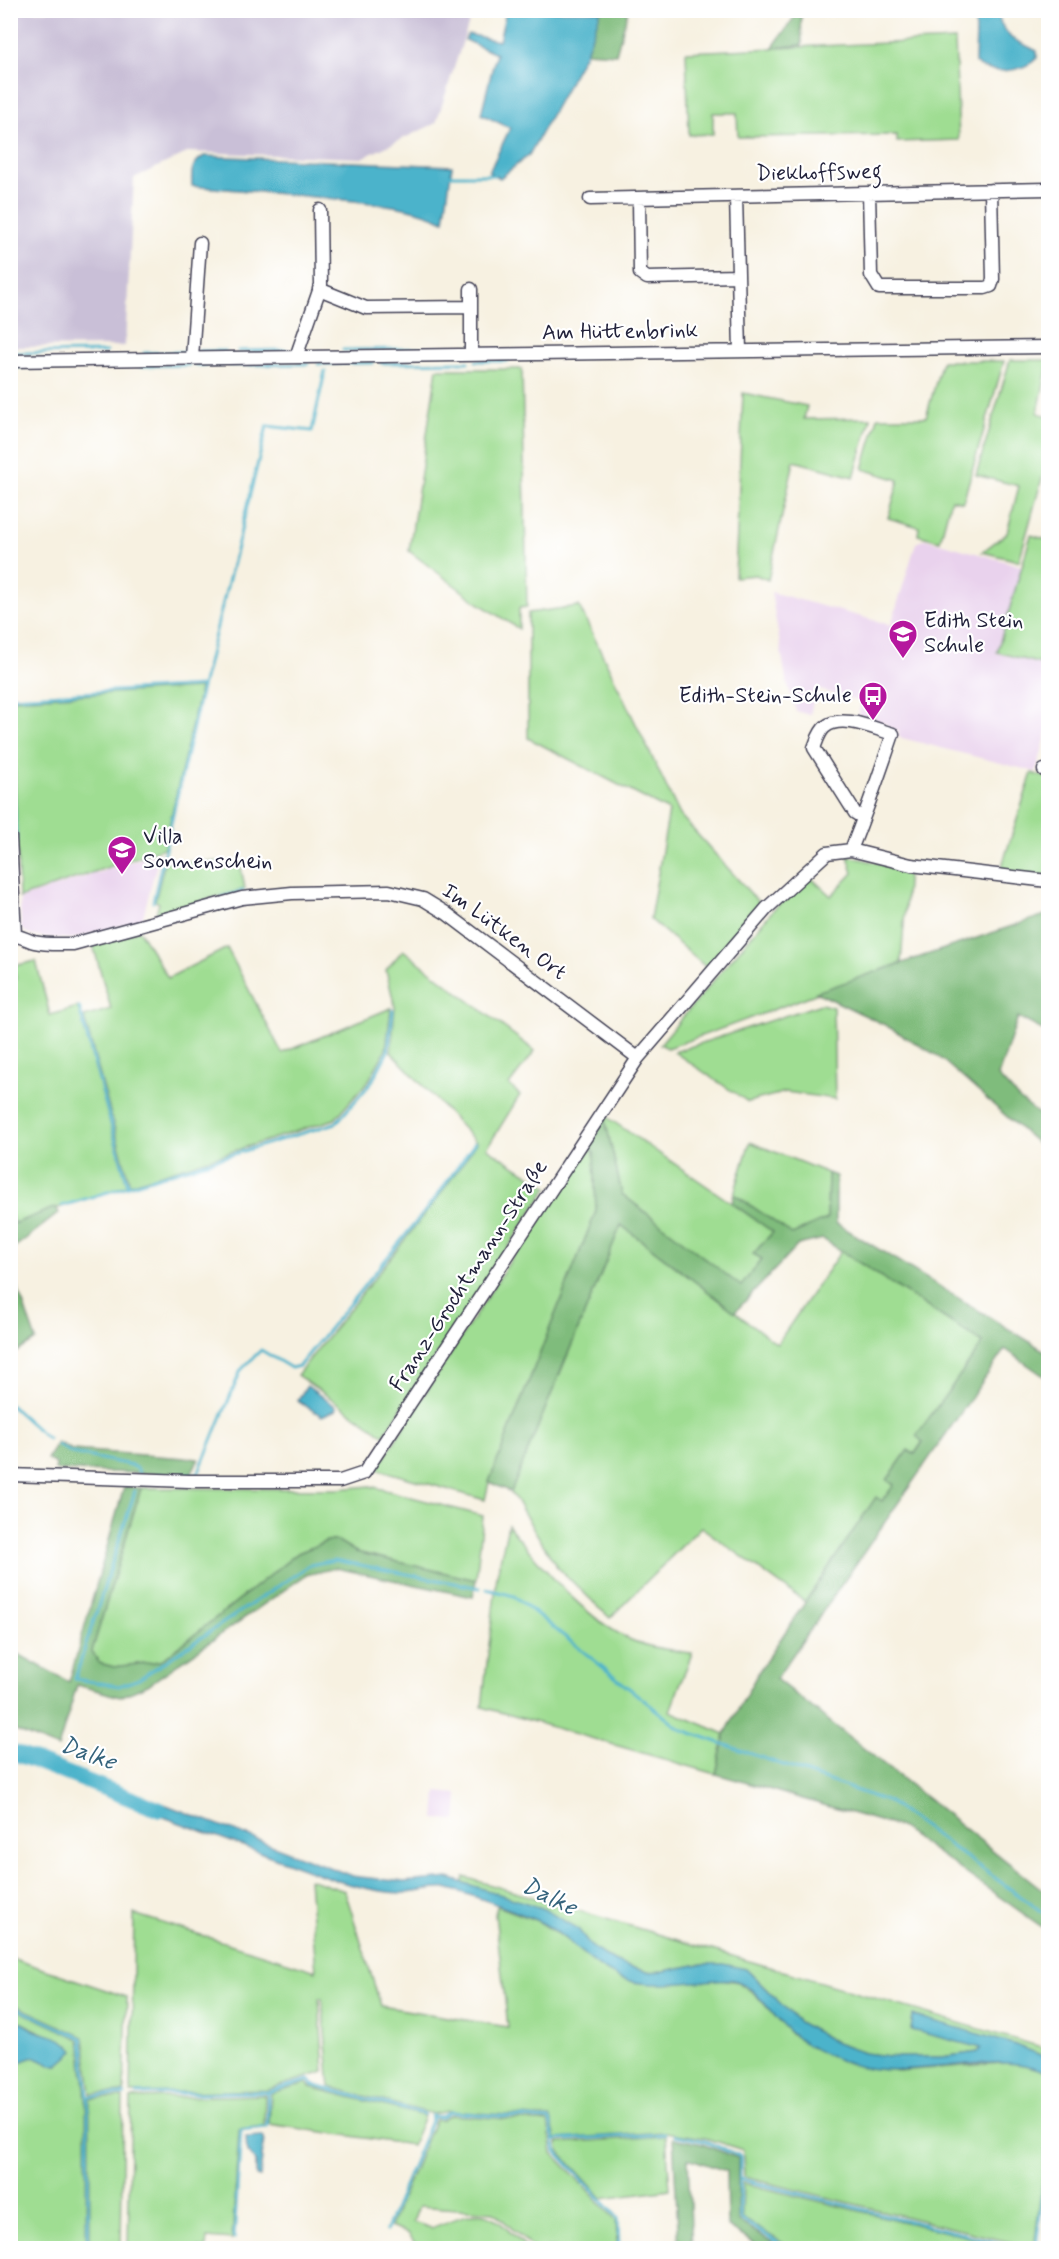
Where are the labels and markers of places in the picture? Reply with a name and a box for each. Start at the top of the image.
place label: Edith Stein Schule [924,607,1023,660]
school or university icon: Edith Stein Schule [887,618,919,660]
bus stop icon: Edith-Stein-Schule [857,680,889,722]
place label: Edith-Stein-Schule [679,682,852,710]
place label: Villa Sonnenschein [143,823,272,876]
school or university icon: Villa Sonnenschein [106,834,138,876]

